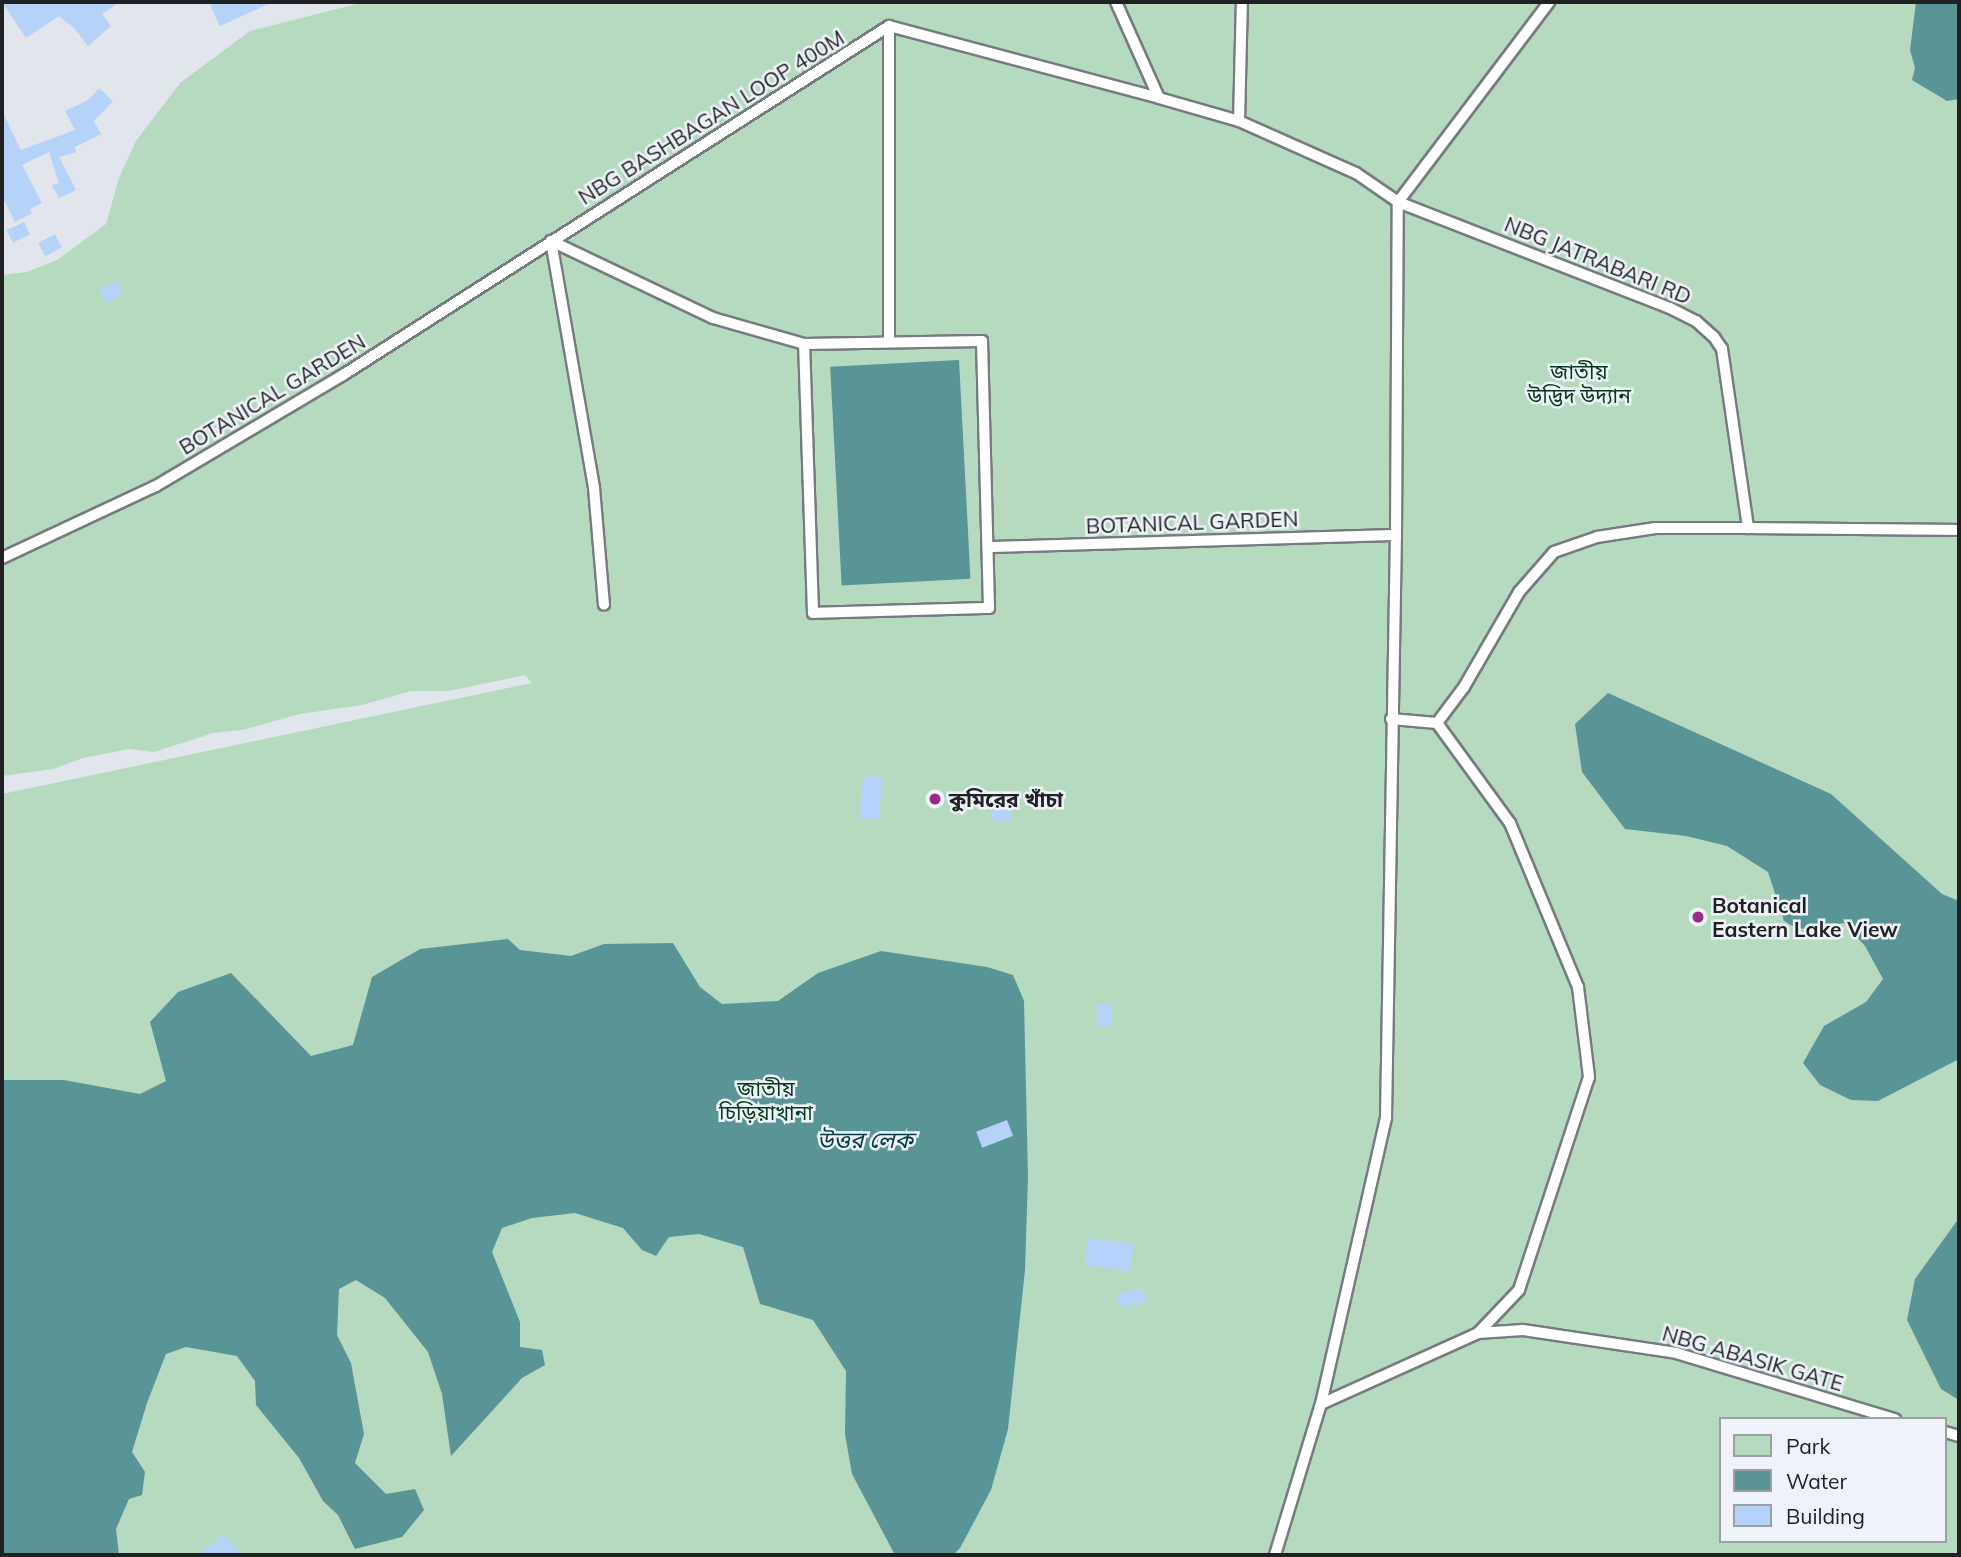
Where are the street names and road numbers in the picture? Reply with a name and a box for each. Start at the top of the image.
street label: NBG BASHBAGAN LOOP 400M [573,25,849,209]
street label: NBG JATRABARI RD [1501,211,1695,309]
street label: BOTANICAL GARDEN [174,328,370,460]
street label: BOTANICAL GARDEN [1085,506,1299,538]
street label: NBG ABASIK GATE [1660,1320,1846,1396]

